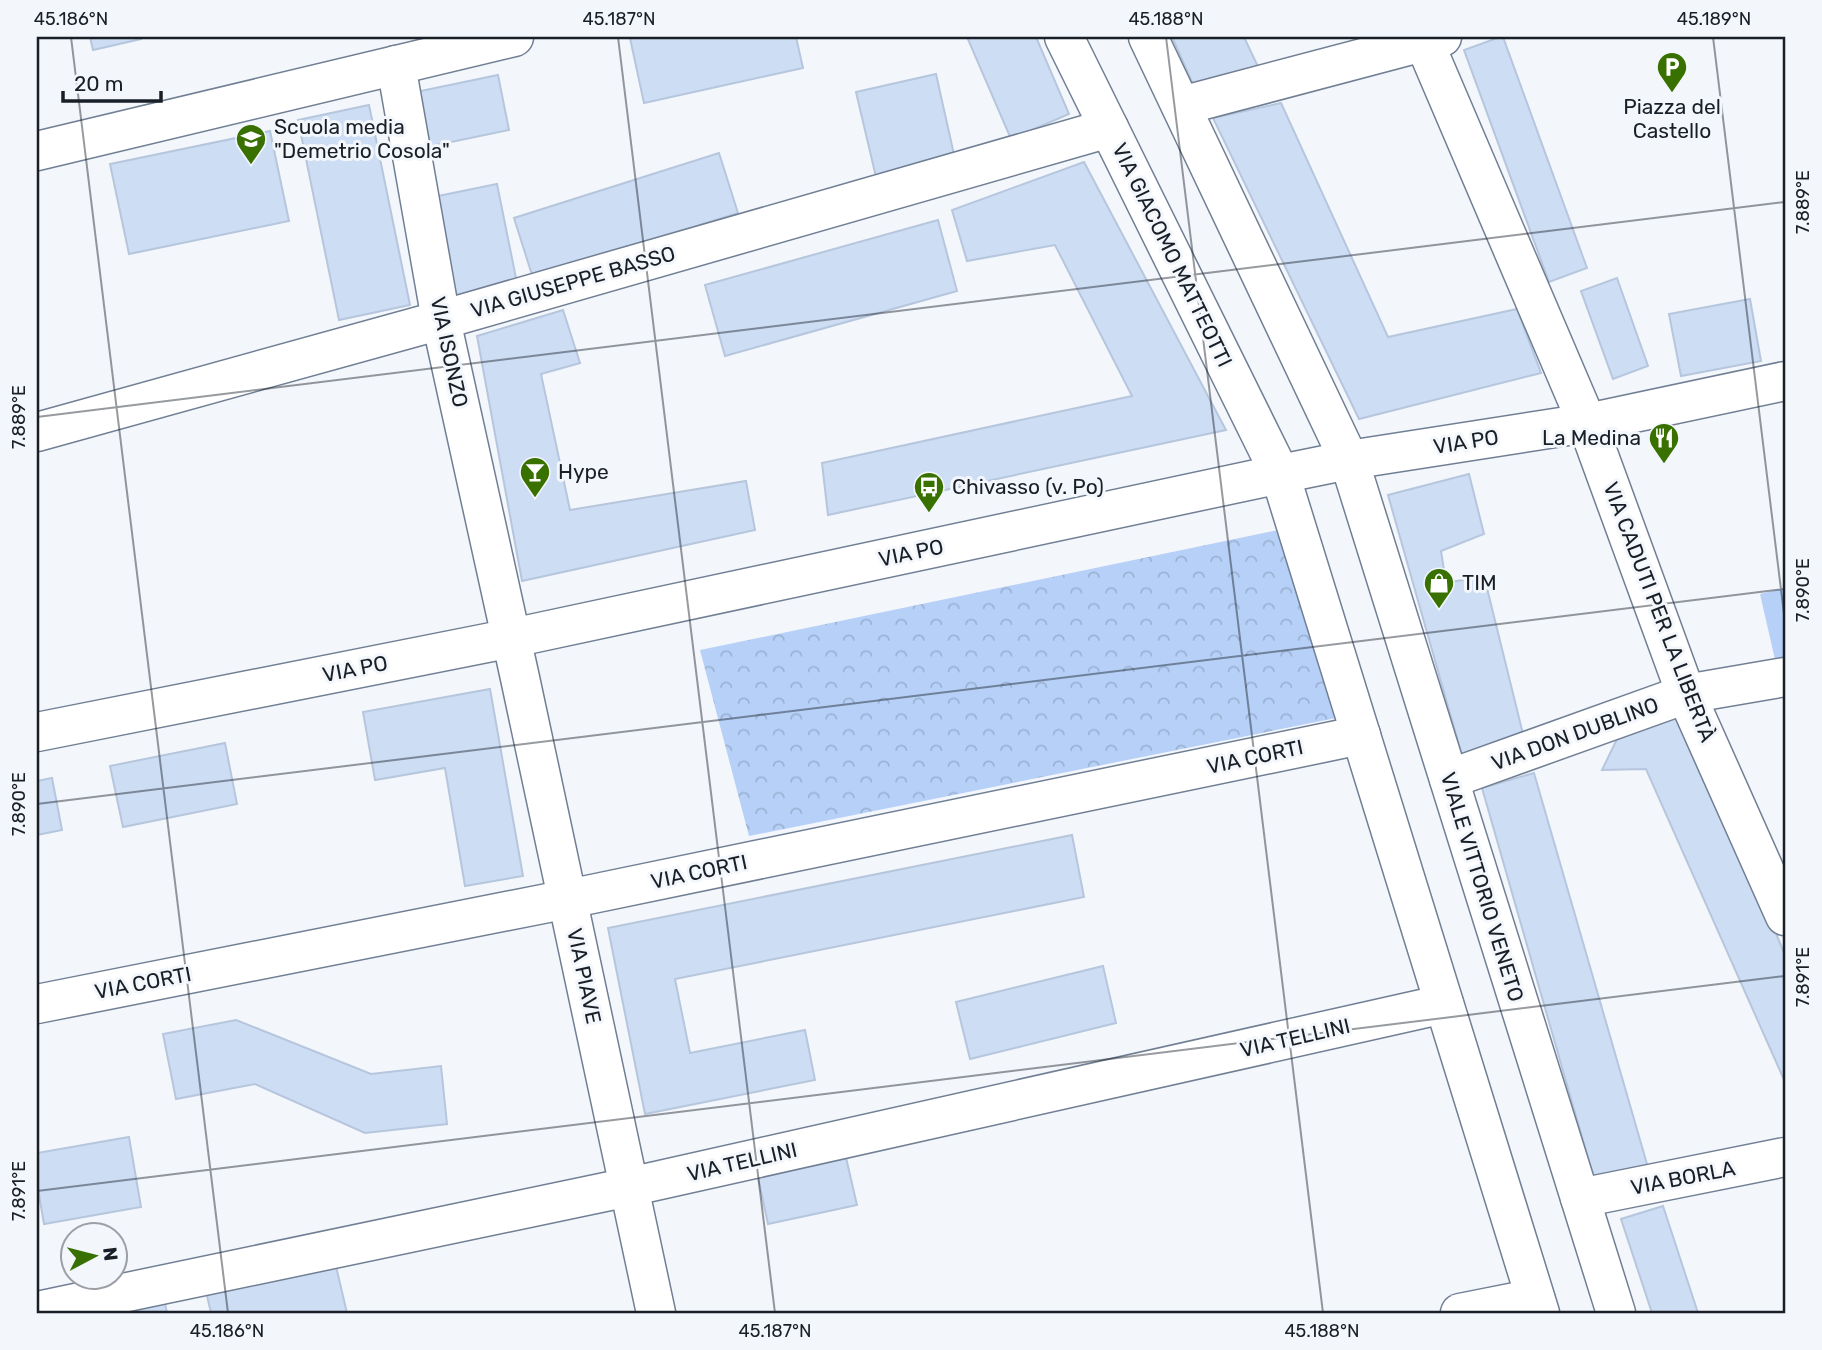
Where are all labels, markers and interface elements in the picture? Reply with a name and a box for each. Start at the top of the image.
text: 45.186°N [34,8,108,30]
text: 45.187°N [583,8,655,30]
text: 45.188°N [1128,8,1204,30]
text: 45.189°N [1677,8,1751,30]
parking icon: Piazza del Castello [1655,50,1689,94]
scale bar [63,60,161,104]
text: 20 m [74,71,123,96]
place label: Piazza del Castello [1623,94,1721,143]
place label: Scuola media "Demetrio Cosola" [274,114,450,163]
school or university icon: Scuola media "Demetrio Cosola" [234,122,268,166]
street label: VIA GIACOMO MATTEOTTI [1107,139,1238,371]
text: 7.889°E [1792,170,1814,234]
street label: VIA GIUSEPPE BASSO [468,240,678,323]
street label: VIA ISONZO [426,294,473,409]
text: 7.889°E [8,385,30,449]
restaurant icon: La Medina [1647,421,1681,465]
street label: VIA PO [1431,424,1500,459]
place label: La Medina [1542,425,1641,450]
bar icon: Hype [518,455,552,499]
place label: Hype [558,459,609,484]
bus stop icon: Chivasso (v. Po) [912,470,946,514]
place label: Chivasso (v. Po) [952,474,1104,499]
street label: VIA CADUTI PER LA LIBERTÀ [1598,478,1721,745]
street label: VIA PO [876,533,946,572]
text: 7.890°E [1792,558,1814,622]
shop icon: TIM [1422,566,1456,610]
place label: TIM [1462,570,1497,595]
street label: VIA PO [320,650,390,687]
street label: VIA DON DUBLINO [1488,692,1662,775]
street label: VIA CORTI [1204,734,1305,779]
street label: VIALE VITTORIO VENETO [1436,769,1529,1005]
text: 7.890°E [8,772,30,836]
street label: VIA CORTI [648,849,749,894]
street label: VIA PIAVE [562,926,607,1026]
text: 7.891°E [1792,947,1814,1007]
street label: VIA CORTI [93,961,193,1004]
street label: VIA TELLINI [1237,1013,1352,1062]
street label: VIA TELLINI [684,1137,799,1186]
street label: VIA BORLA [1628,1155,1737,1200]
text: 7.891°E [8,1161,30,1221]
north arrow [60,1220,130,1290]
text: N [98,1246,123,1262]
text: 45.186°N [190,1320,264,1342]
text: 45.187°N [739,1320,811,1342]
text: 45.188°N [1284,1320,1360,1342]

